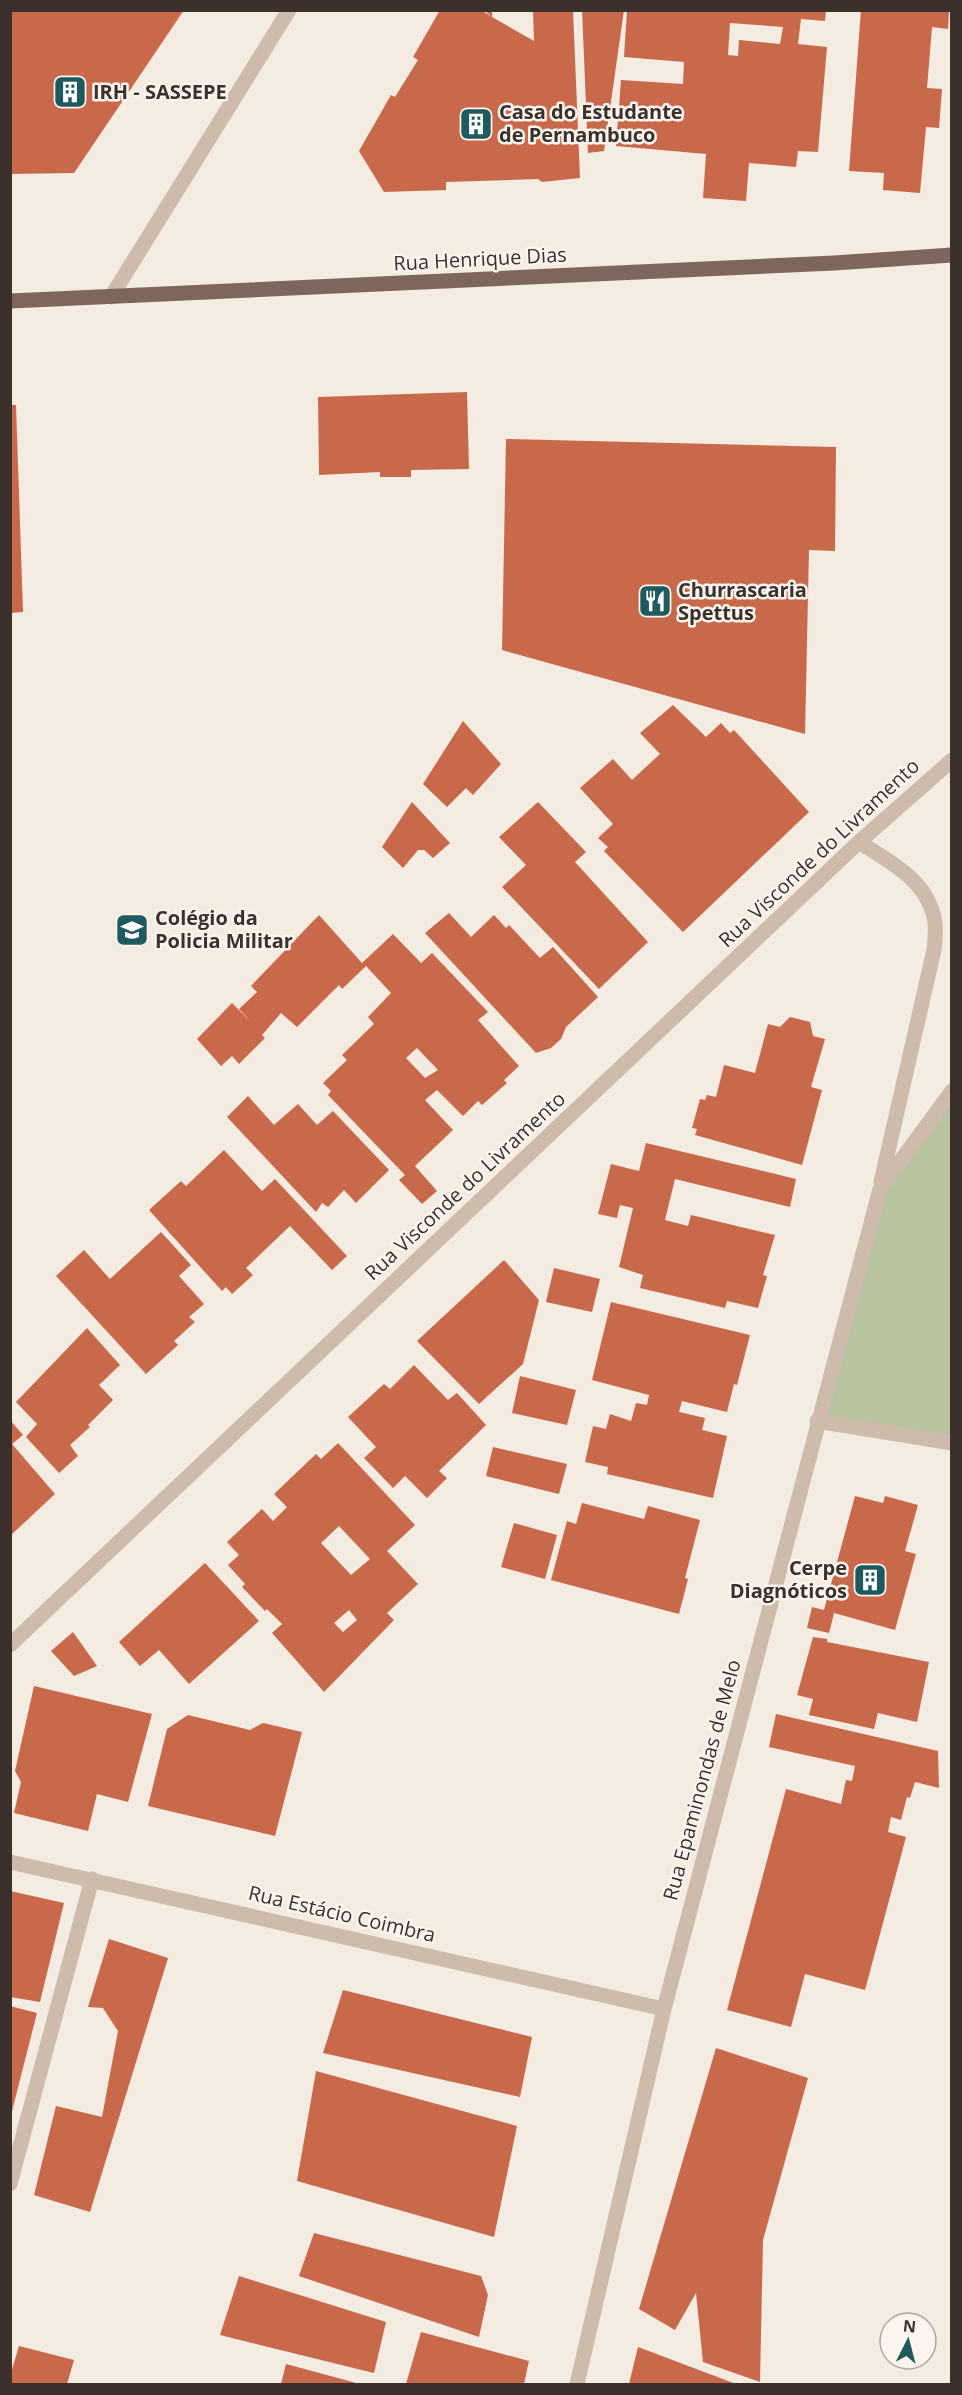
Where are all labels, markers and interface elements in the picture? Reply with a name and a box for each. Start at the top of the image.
building icon: IRH - SASSEPE [52,74,88,110]
place label: IRH - SASSEPE [93,78,227,105]
place label: Casa do Estudante de Pernambuco [499,98,683,148]
building icon: Casa do Estudante de Pernambuco [458,106,494,142]
street label: Rua Henrique Dias [393,240,567,277]
place label: Churrascaria Spettus [678,576,807,626]
restaurant icon: Churrascaria Spettus [637,583,673,619]
street label: Rua Visconde do Livramento [712,752,925,953]
place label: Colégio da Policia Militar [155,904,293,954]
school or university icon: Colégio da Policia Militar [114,912,150,948]
street label: Rua Visconde do Livramento [358,1085,571,1286]
place label: Cerpe Diagnóticos [730,1554,847,1604]
building icon: Cerpe Diagnóticos [852,1562,888,1598]
street label: Rua Epaminondas de Melo [656,1656,747,1903]
street label: Rua Estácio Coimbra [246,1879,438,1948]
north arrow [878,2311,938,2371]
text: N [902,2314,917,2338]

